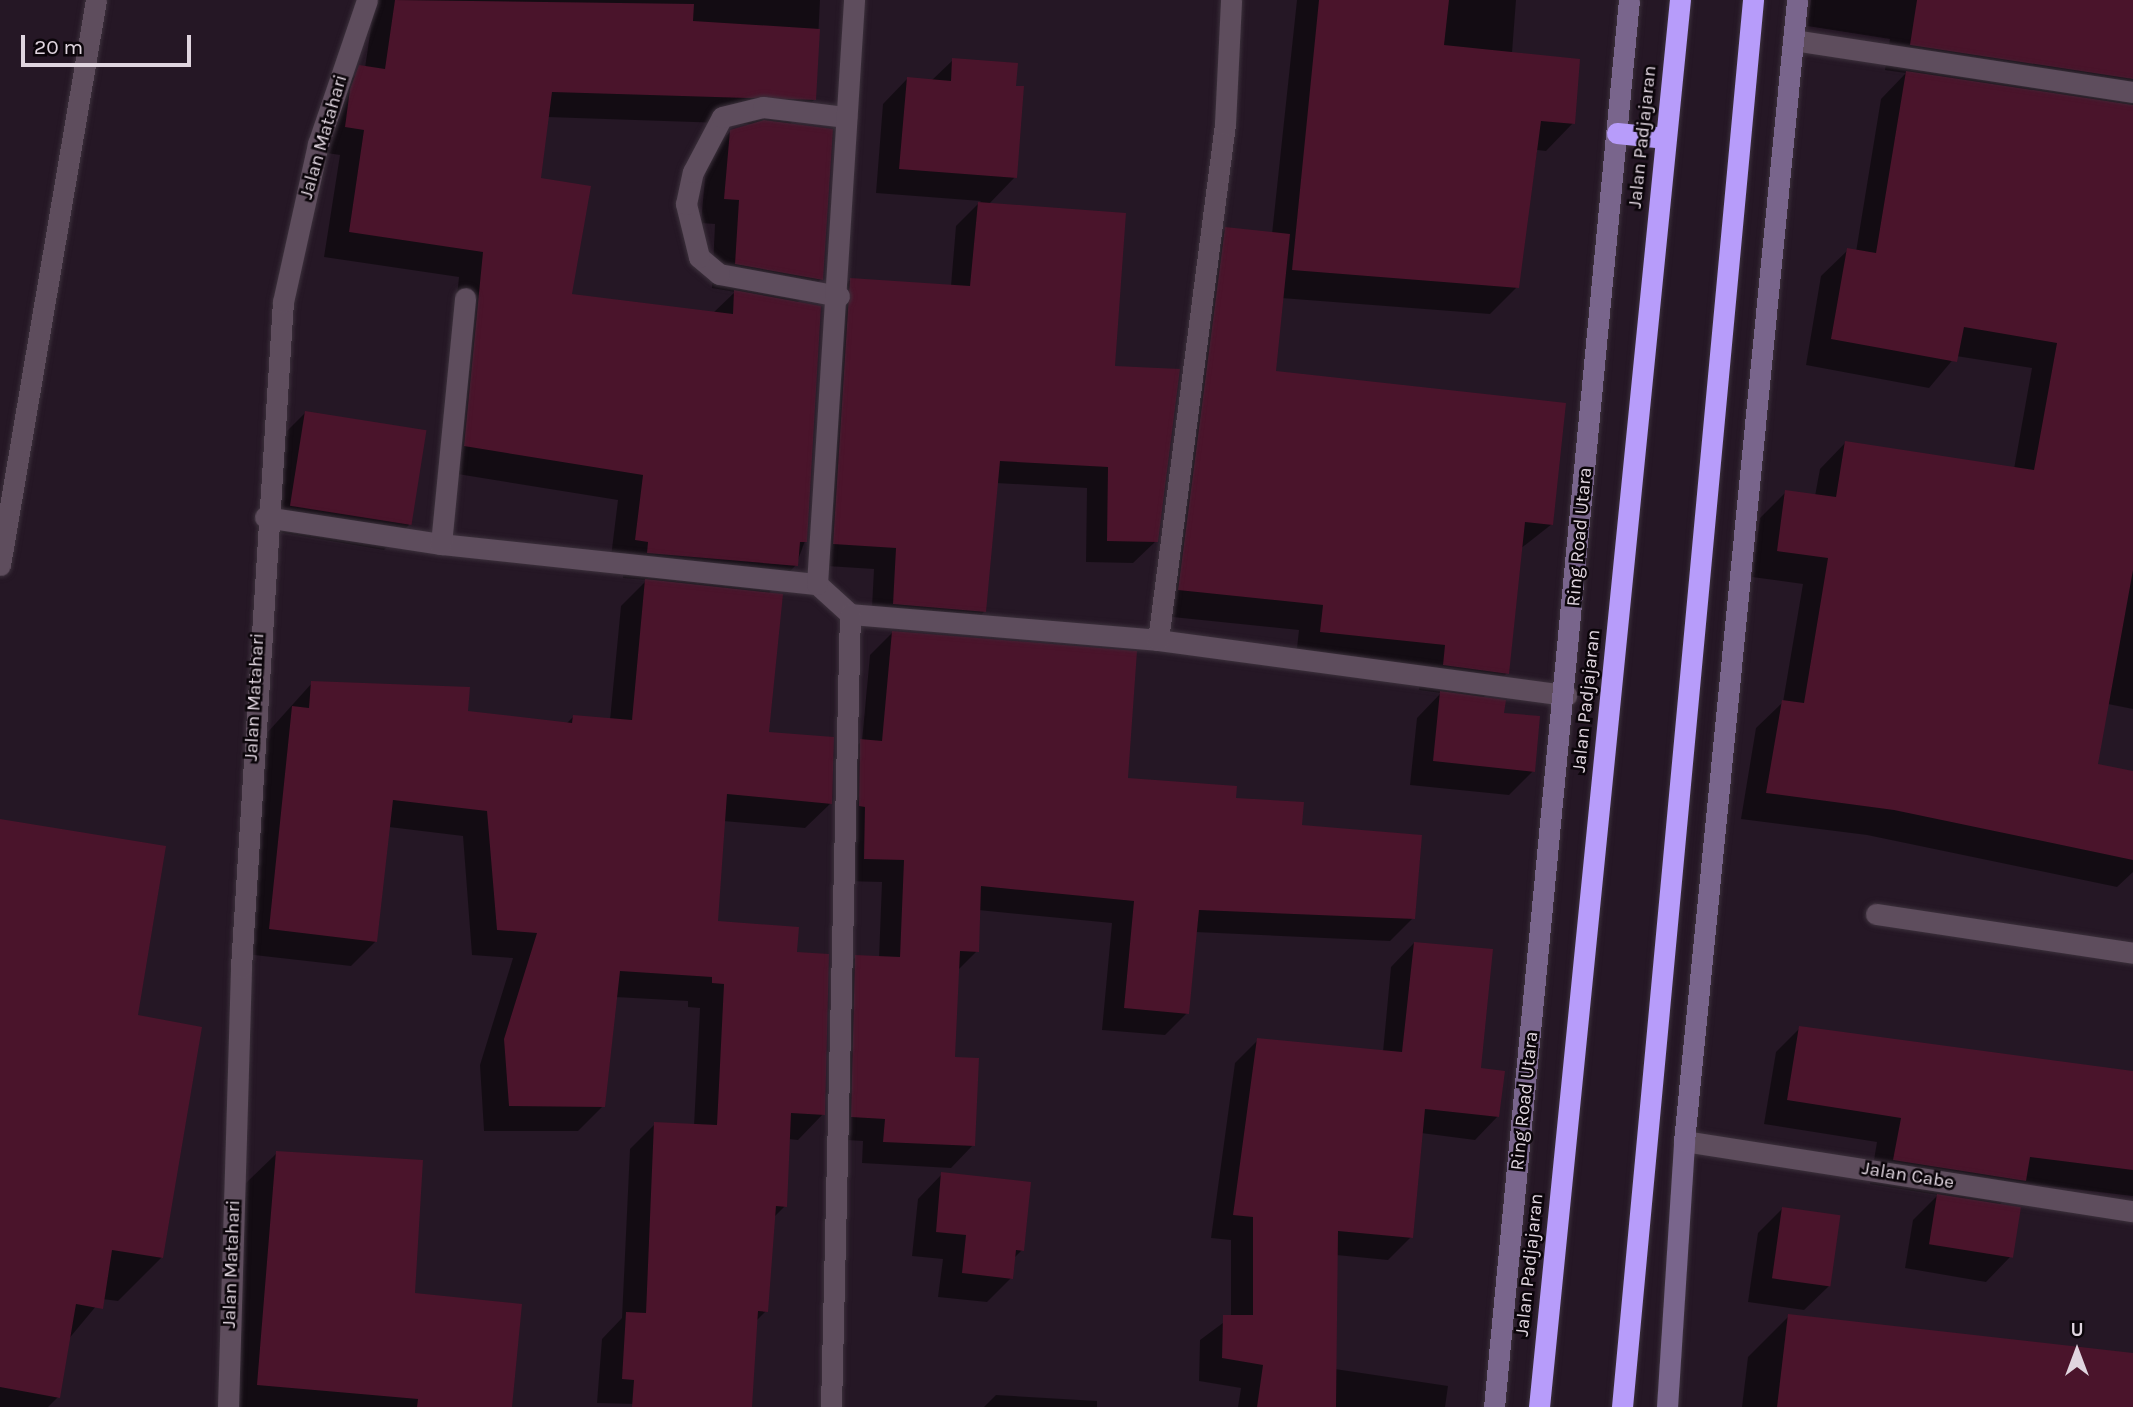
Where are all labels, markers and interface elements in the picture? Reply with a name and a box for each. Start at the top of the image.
scale bar [24,21,194,65]
text: 20 m [34,35,83,59]
street label: Jalan Padjajaran [1624,64,1662,210]
street label: Jalan Matahari [295,72,353,202]
street label: Ring Road Utara [1563,466,1597,608]
street label: Jalan Padjajaran [1568,628,1606,774]
street label: Jalan Matahari [240,632,270,762]
street label: Ring Road Utara [1506,1030,1544,1172]
street label: Jalan Cabe [1860,1157,1956,1195]
street label: Jalan Padjajaran [1511,1192,1549,1338]
street label: Jalan Matahari [218,1199,246,1329]
north arrow [2042,1316,2112,1386]
text: U [2070,1319,2084,1341]

